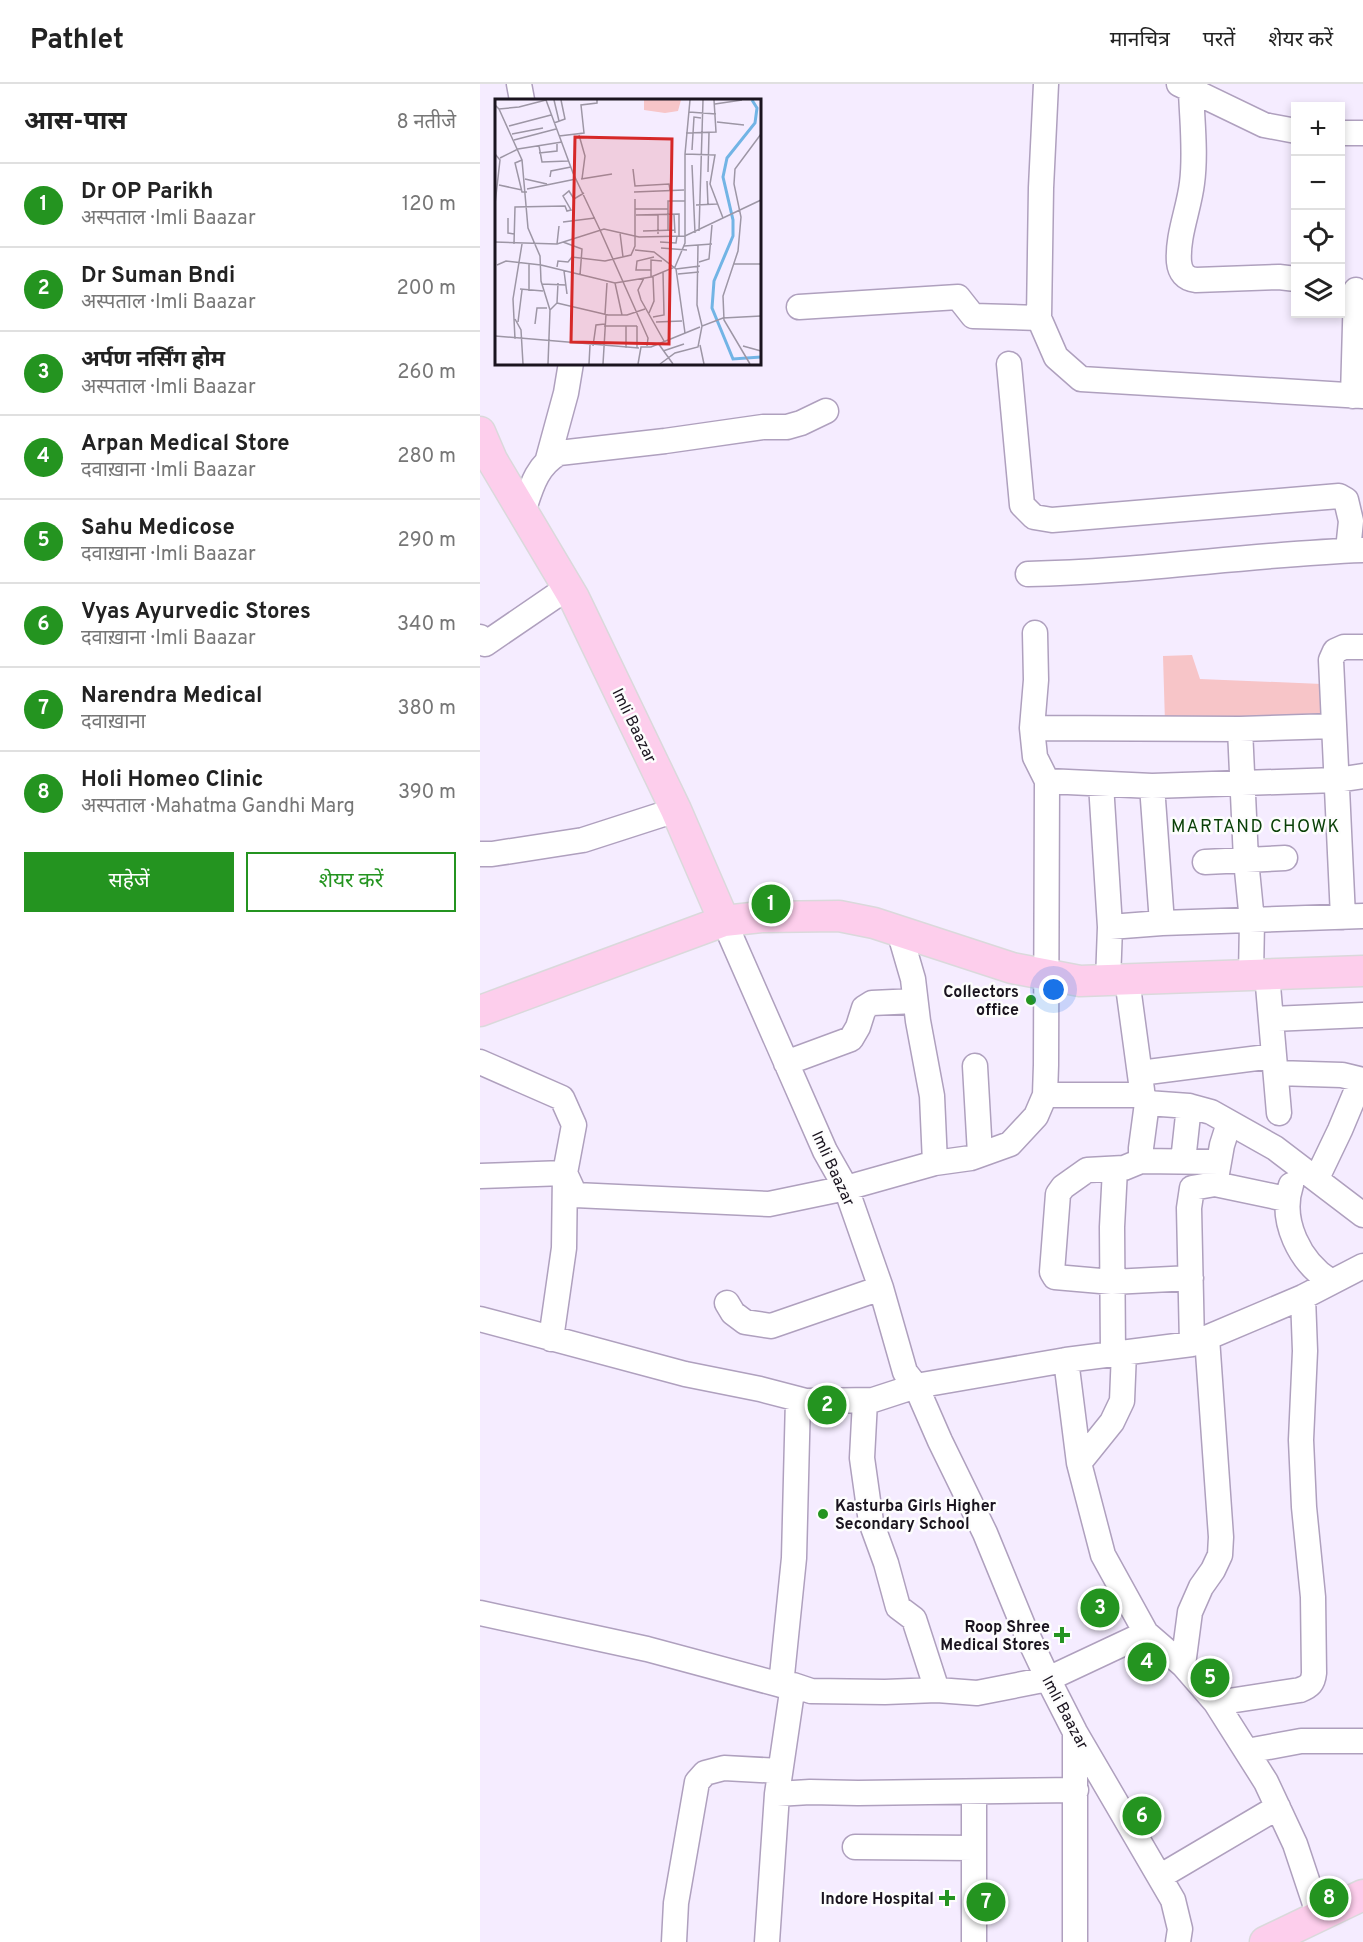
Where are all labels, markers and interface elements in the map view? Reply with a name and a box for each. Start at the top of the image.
text: Pathlet [30,23,124,59]
text: मानचित्र [1110,27,1170,54]
text: परतें [1203,27,1235,54]
text: शेयर करें [1268,27,1333,54]
inset map [495,99,760,364]
map controls [1291,102,1345,318]
button: + [1291,102,1345,156]
text: आस-पास [24,106,127,139]
text: 8 नतीजे [397,110,456,136]
button: − [1291,156,1345,210]
text: Dr OP Parikh [81,179,213,206]
text: 1 [40,192,48,218]
text: 120 m [402,192,456,218]
text: अस्पताल · Imli Baazar [81,206,256,232]
button: locate [1291,210,1345,264]
text: Dr Suman Bndi [81,263,235,290]
button: layers [1291,264,1345,318]
text: 2 [37,276,50,302]
text: 200 m [397,276,456,302]
text: अस्पताल · Imli Baazar [81,290,256,316]
text: अर्पण नर्सिंग होम [81,347,225,374]
text: 3 [38,360,50,386]
text: 260 m [397,360,456,386]
text: अस्पताल · Imli Baazar [81,375,256,401]
text: Arpan Medical Store [81,431,290,458]
text: 4 [37,444,50,470]
text: 280 m [397,444,456,470]
text: दवाख़ाना · Imli Baazar [81,458,256,484]
text: Sahu Medicose [81,515,235,542]
text: 5 [37,528,50,554]
text: 290 m [398,528,456,554]
text: दवाख़ाना · Imli Baazar [81,542,256,568]
text: Vyas Ayurvedic Stores [81,599,311,626]
text: 6 [37,612,50,638]
text: 340 m [397,612,456,638]
text: दवाख़ाना · Imli Baazar [81,626,256,652]
text: Narendra Medical [81,683,262,710]
street label: Imli Baazar [607,685,660,766]
text: 7 [38,696,49,722]
text: 380 m [397,696,456,722]
text: दवाख़ाना [81,710,146,736]
text: Holi Homeo Clinic [81,767,263,794]
text: 8 [37,780,50,806]
text: 390 m [398,780,456,806]
text: अस्पताल · Mahatma Gandhi Marg [81,794,355,820]
district label: MARTAND CHOWK [1171,816,1341,839]
button: सहेजें [24,852,234,912]
button: शेयर करें [246,852,456,912]
pin: 1 [752,882,790,926]
your location [1039,975,1068,1004]
place label: Collectors office [943,983,1019,1021]
marker: Collectors office [1024,993,1038,1007]
street label: Imli Baazar [806,1128,858,1210]
pin: 2 [808,1382,846,1428]
place label: Kasturba Girls Higher Secondary School [835,1497,997,1535]
marker: Kasturba Girls Higher Secondary School [816,1507,830,1521]
pin: 3 [1080,1586,1120,1630]
place label: Roop Shree Medical Stores [940,1618,1050,1656]
marker: Roop Shree Medical Stores [1055,1628,1069,1642]
pin: 4 [1128,1640,1166,1684]
pin: 5 [1190,1656,1230,1700]
street label: Imli Baazar [1036,1673,1092,1753]
pin: 6 [1122,1794,1162,1838]
pin: 8 [1310,1876,1348,1920]
pin: 7 [966,1880,1006,1924]
marker: Indore Hospital [938,1889,956,1907]
place label: Indore Hospital [821,1890,934,1910]

